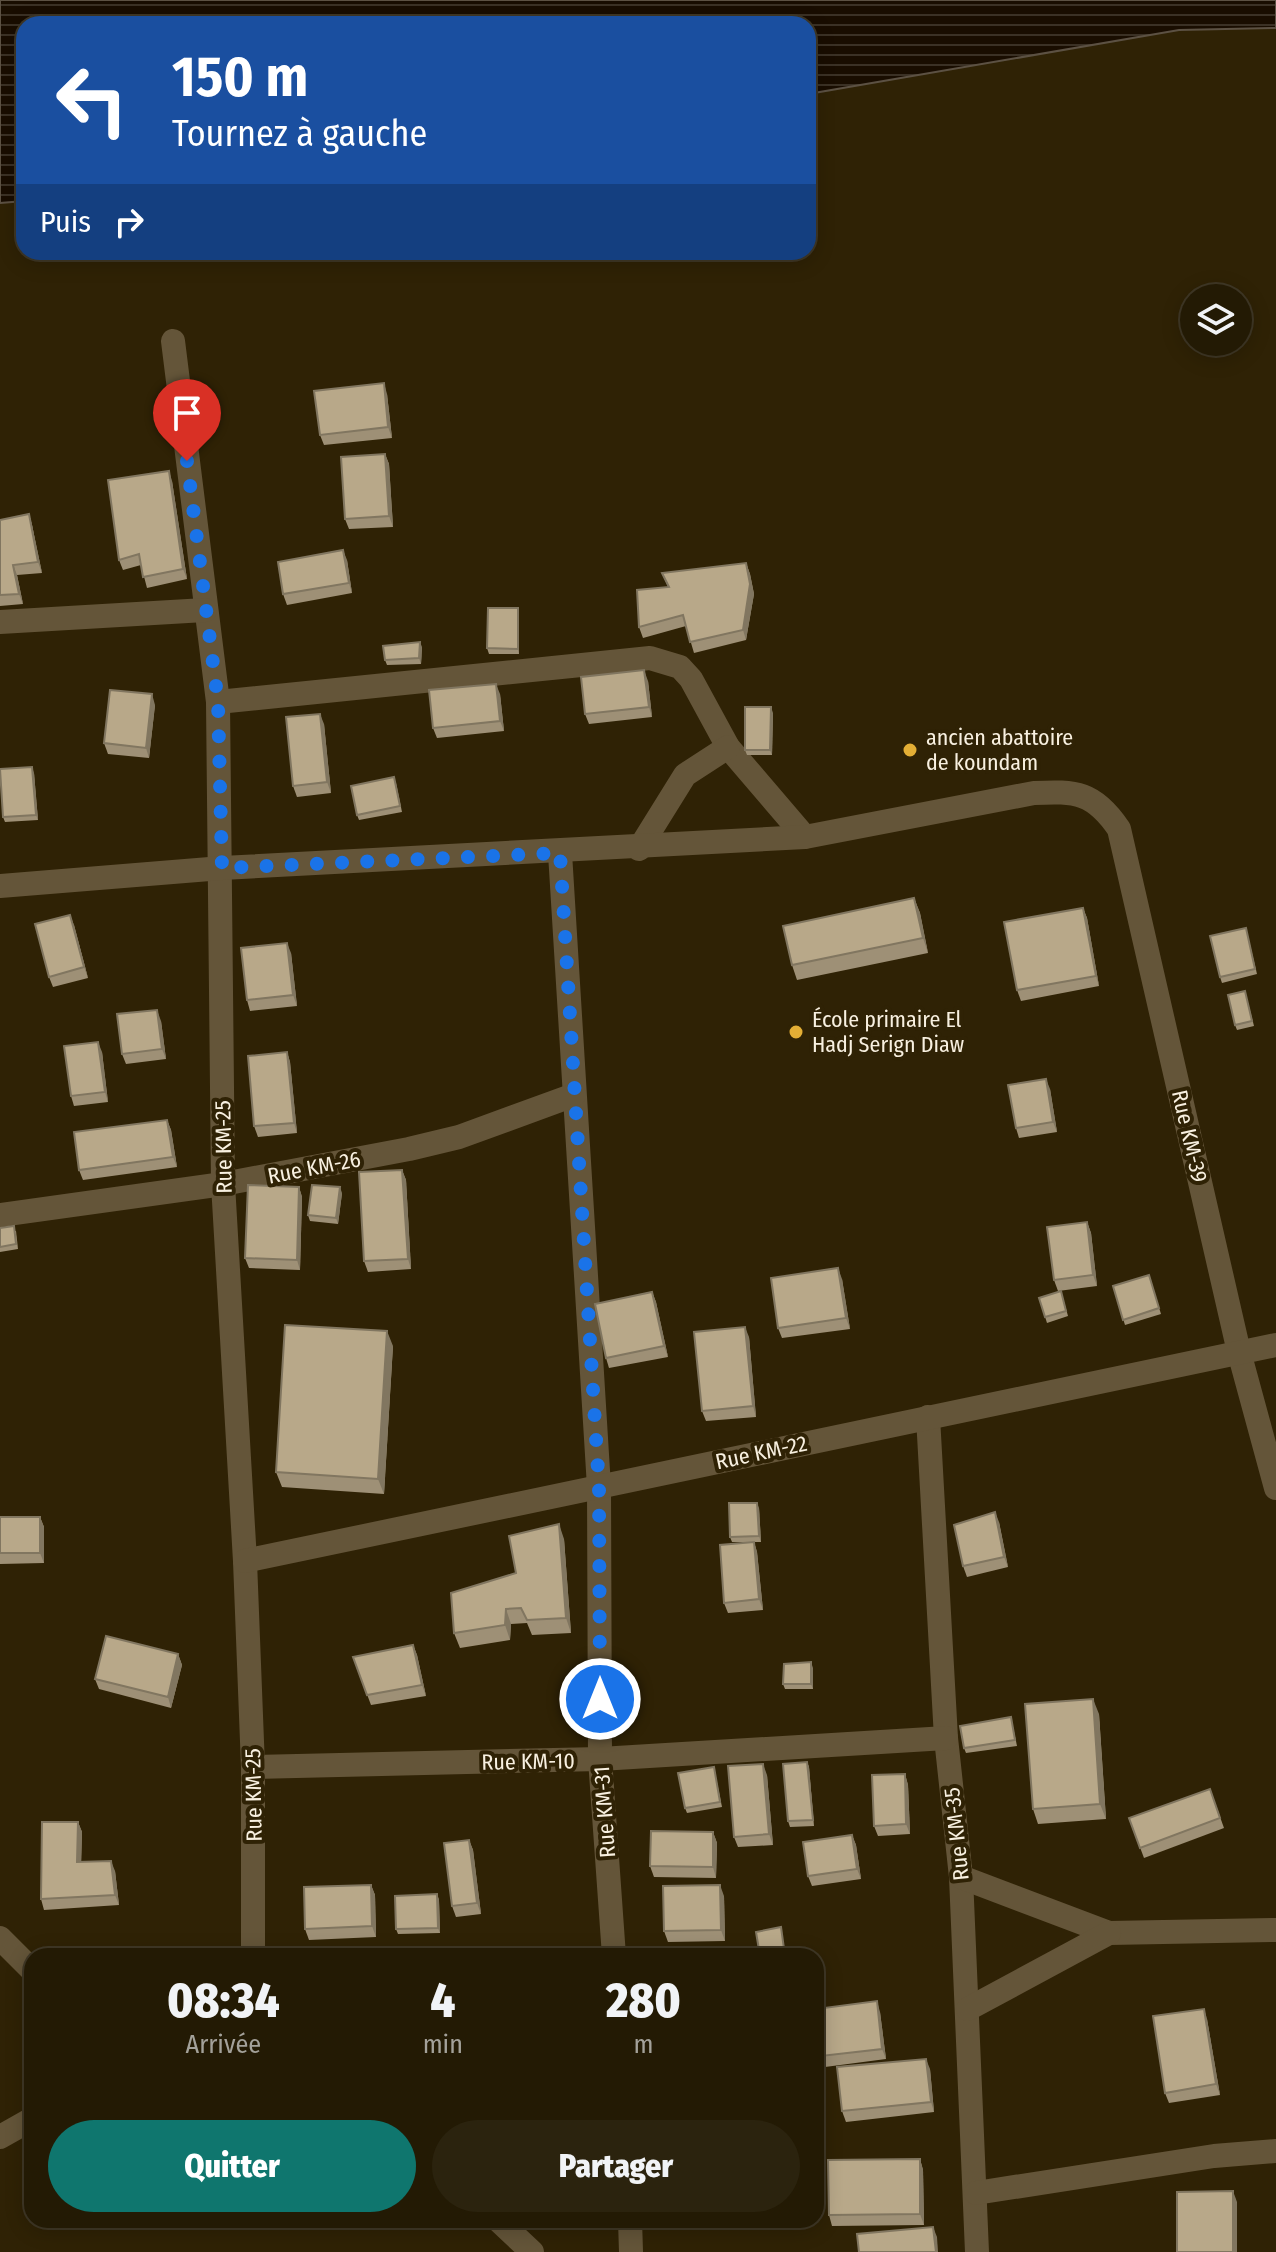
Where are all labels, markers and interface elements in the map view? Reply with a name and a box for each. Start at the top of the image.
text: 150 m [172,44,308,111]
icon: left [40,48,144,152]
text: Tournez à gauche [172,112,427,156]
icon: right [107,200,151,244]
text: Puis [40,204,91,240]
map controls [1180,284,1252,356]
button: layers [1180,284,1252,356]
pin [153,379,221,461]
icon: arrive [165,391,209,435]
place label: ancien abattoire de koundam [926,724,1073,776]
marker: ancien abattoire de koundam [901,741,919,759]
place label: École primaire El Hadj Serign Diaw [812,1006,964,1058]
marker: École primaire El Hadj Serign Diaw [787,1023,805,1041]
street label: Rue KM-39 [1166,1087,1213,1185]
street label: Rue KM-25 [209,1100,238,1194]
street label: Rue KM-26 [265,1145,363,1190]
street label: Rue KM-22 [713,1430,809,1475]
position arrow [558,1657,642,1741]
street label: Rue KM-10 [481,1747,575,1776]
street label: Rue KM-25 [239,1748,268,1842]
street label: Rue KM-31 [588,1765,621,1859]
street label: Rue KM-35 [938,1786,975,1882]
text: 08:34 [167,1972,280,2030]
text: 4 [430,1972,455,2030]
text: 280 [606,1972,681,2030]
text: Arrivée [186,2029,261,2060]
text: min [423,2029,463,2060]
text: m [633,2029,653,2060]
button: Quitter [48,2120,416,2212]
button: Partager [432,2120,800,2212]

